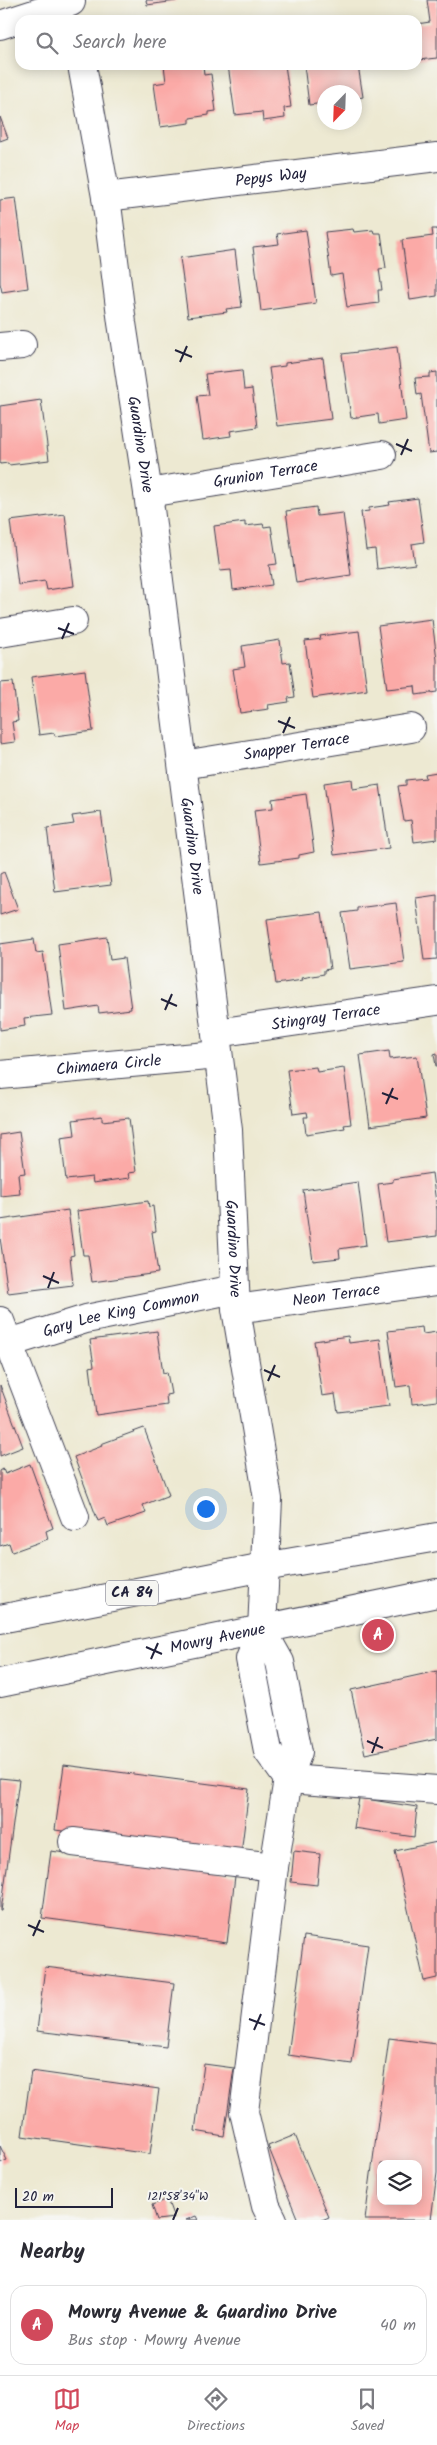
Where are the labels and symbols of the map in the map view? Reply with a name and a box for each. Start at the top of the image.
north arrow [317,85,362,130]
street label: Pepys Way [234,160,308,194]
street label: Guardino Drive [121,394,160,495]
street label: Grunion Terrace [211,453,320,495]
street label: Snapper Terrace [242,726,351,767]
street label: Guardino Drive [174,796,211,896]
street label: Stingray Terrace [270,997,382,1037]
street label: Chimaera Circle [55,1048,162,1082]
street label: Guardino Drive [219,1199,248,1298]
street label: Neon Terrace [291,1277,382,1314]
street label: Gary Lee King Common [40,1284,202,1344]
your location [193,1496,219,1522]
road number: CA 84 [106,1580,158,1606]
street label: Mowry Avenue [167,1616,267,1660]
pin: A [362,1616,394,1654]
scale bar [15,2185,112,2208]
text: 121°58'34"W [148,2187,208,2206]

